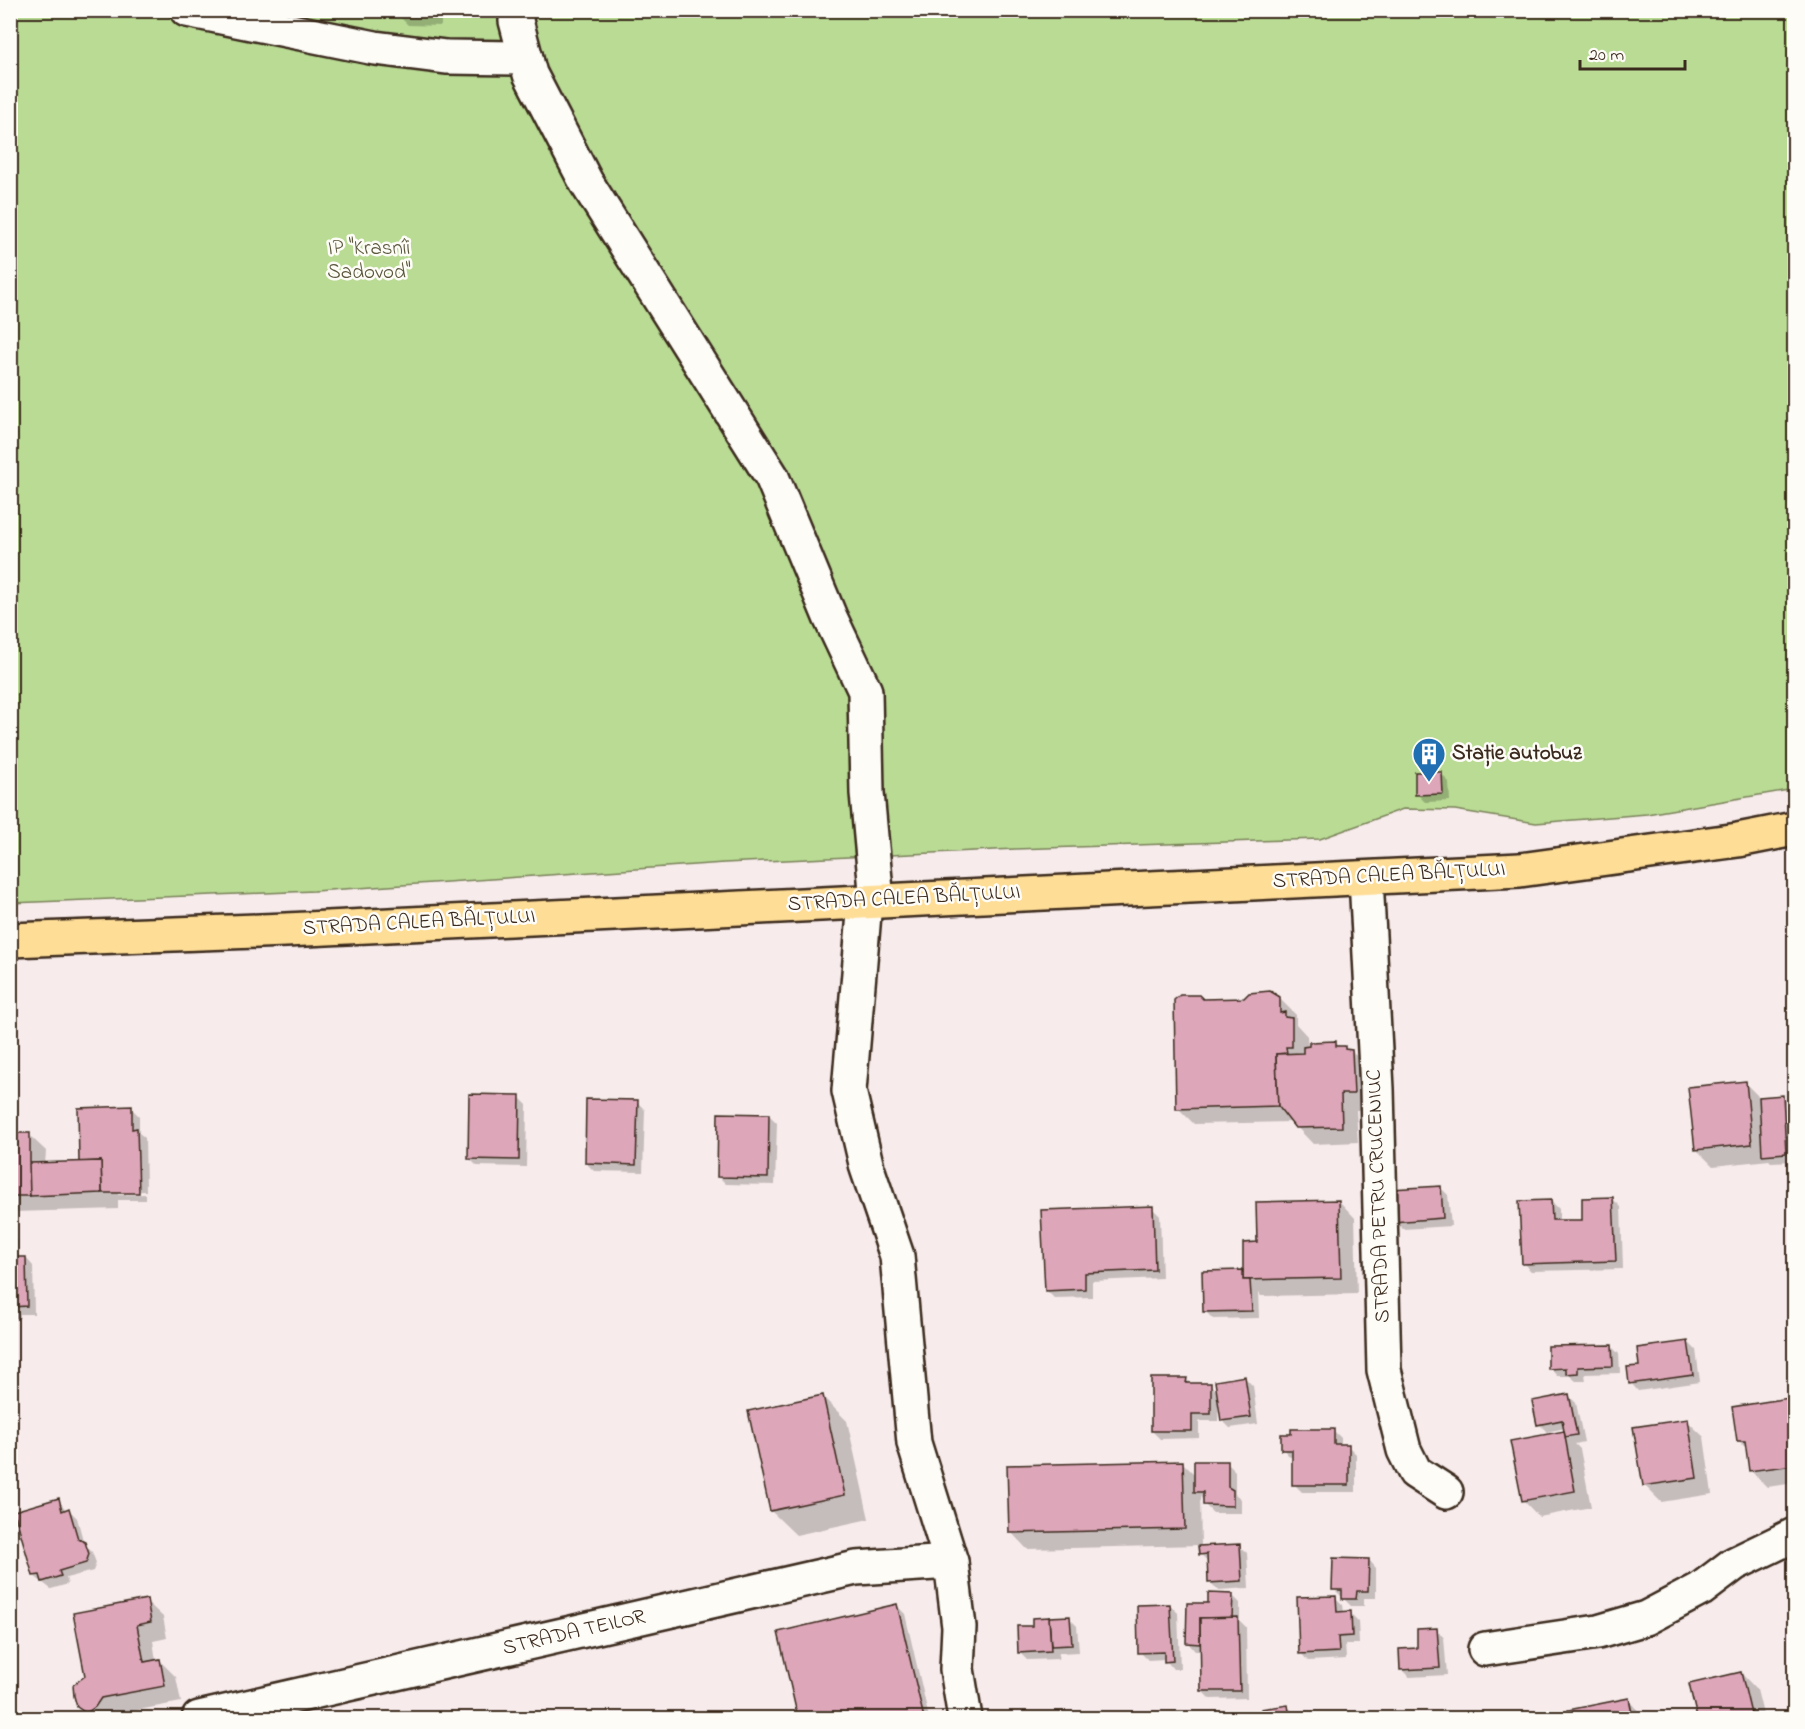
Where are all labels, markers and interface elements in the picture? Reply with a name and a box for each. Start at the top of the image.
scale bar [1580,33,1685,71]
text: 20 m [1589,43,1624,69]
park label: IP "Krasnîi Sadovod" [327,234,411,288]
building icon: Stație autobuz [1411,736,1447,783]
place label: Stație autobuz [1452,739,1583,769]
street label: STRADA CALEA BĂLȚULUI [1272,854,1506,897]
street label: STRADA CALEA BĂLȚULUI [787,877,1021,920]
street label: STRADA CALEA BĂLȚULUI [302,901,536,944]
street label: STRADA PETRU CRUCENIUC [1360,1069,1398,1323]
street label: STRADA TEILOR [500,1602,649,1664]

